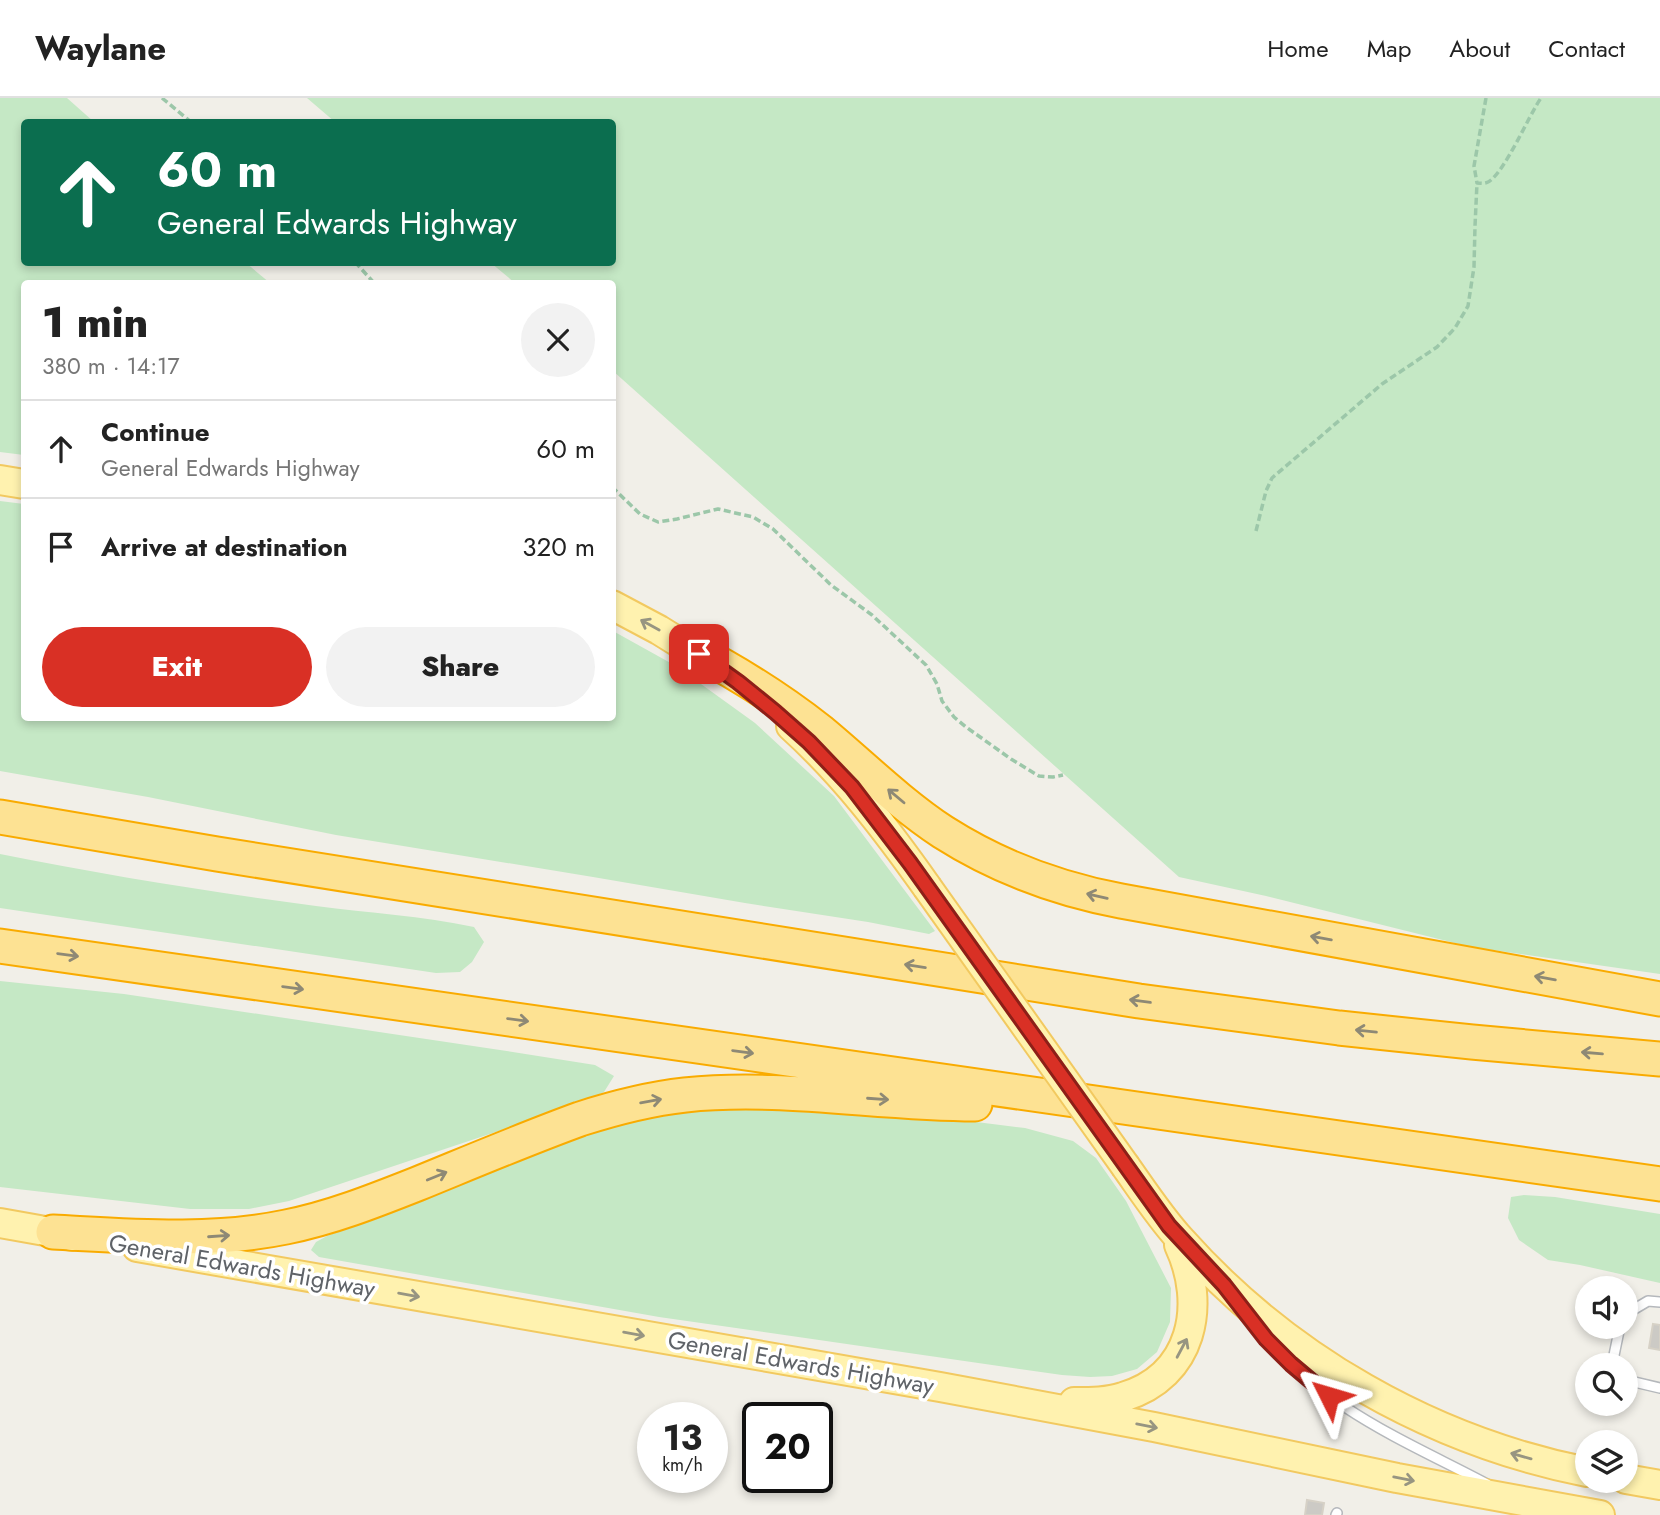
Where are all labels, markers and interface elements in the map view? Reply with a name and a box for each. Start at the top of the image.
text: Waylane [35,25,166,72]
text: Home [1267,31,1329,66]
text: Map [1367,31,1411,66]
text: About [1449,31,1510,66]
text: Contact [1548,31,1625,66]
text: 60 m [157,135,277,205]
icon: ahead [42,147,133,238]
text: General Edwards Highway [157,200,517,246]
text: 1 min [42,292,148,353]
button: close [521,303,595,377]
text: 380 m · 14:17 [42,349,180,383]
text: Continue [101,413,210,451]
icon: ahead [42,430,80,468]
text: 60 m [536,430,595,468]
text: General Edwards Highway [101,451,360,485]
icon: arrive [42,528,80,566]
text: Arrive at destination [101,528,348,566]
text: 320 m [522,528,595,566]
one-way arrow [640,617,660,631]
pin [669,624,729,684]
button: Exit [42,627,312,707]
button: Share [326,627,595,707]
icon: arrive [680,635,718,673]
one-way arrow [887,788,905,804]
one-way arrow [1086,889,1109,903]
one-way arrow [1310,930,1333,944]
one-way arrow [56,949,78,962]
one-way arrow [904,959,927,972]
one-way arrow [1534,971,1557,984]
one-way arrow [281,981,304,994]
one-way arrow [1129,995,1152,1008]
one-way arrow [506,1014,529,1027]
one-way arrow [1355,1024,1377,1037]
one-way arrow [731,1046,754,1059]
one-way arrow [1581,1047,1604,1060]
one-way arrow [639,1093,662,1107]
one-way arrow [866,1093,889,1106]
one-way arrow [425,1168,447,1181]
street label: General Edwards Highway [106,1225,378,1306]
one-way arrow [207,1229,230,1242]
map controls [1575,1276,1638,1493]
button: sound [1575,1276,1638,1339]
one-way arrow [397,1289,420,1302]
street label: General Edwards Highway [665,1322,937,1403]
one-way arrow [622,1328,644,1341]
one-way arrow [1176,1338,1190,1359]
button: search [1575,1353,1638,1416]
position arrow [1292,1359,1366,1433]
speed limit sign: 20 [742,1402,833,1493]
text: 13 [663,1413,702,1463]
one-way arrow [1135,1420,1158,1433]
button: layers [1575,1430,1638,1493]
one-way arrow [1510,1448,1532,1461]
text: km/h [662,1452,703,1478]
one-way arrow [1392,1472,1415,1486]

